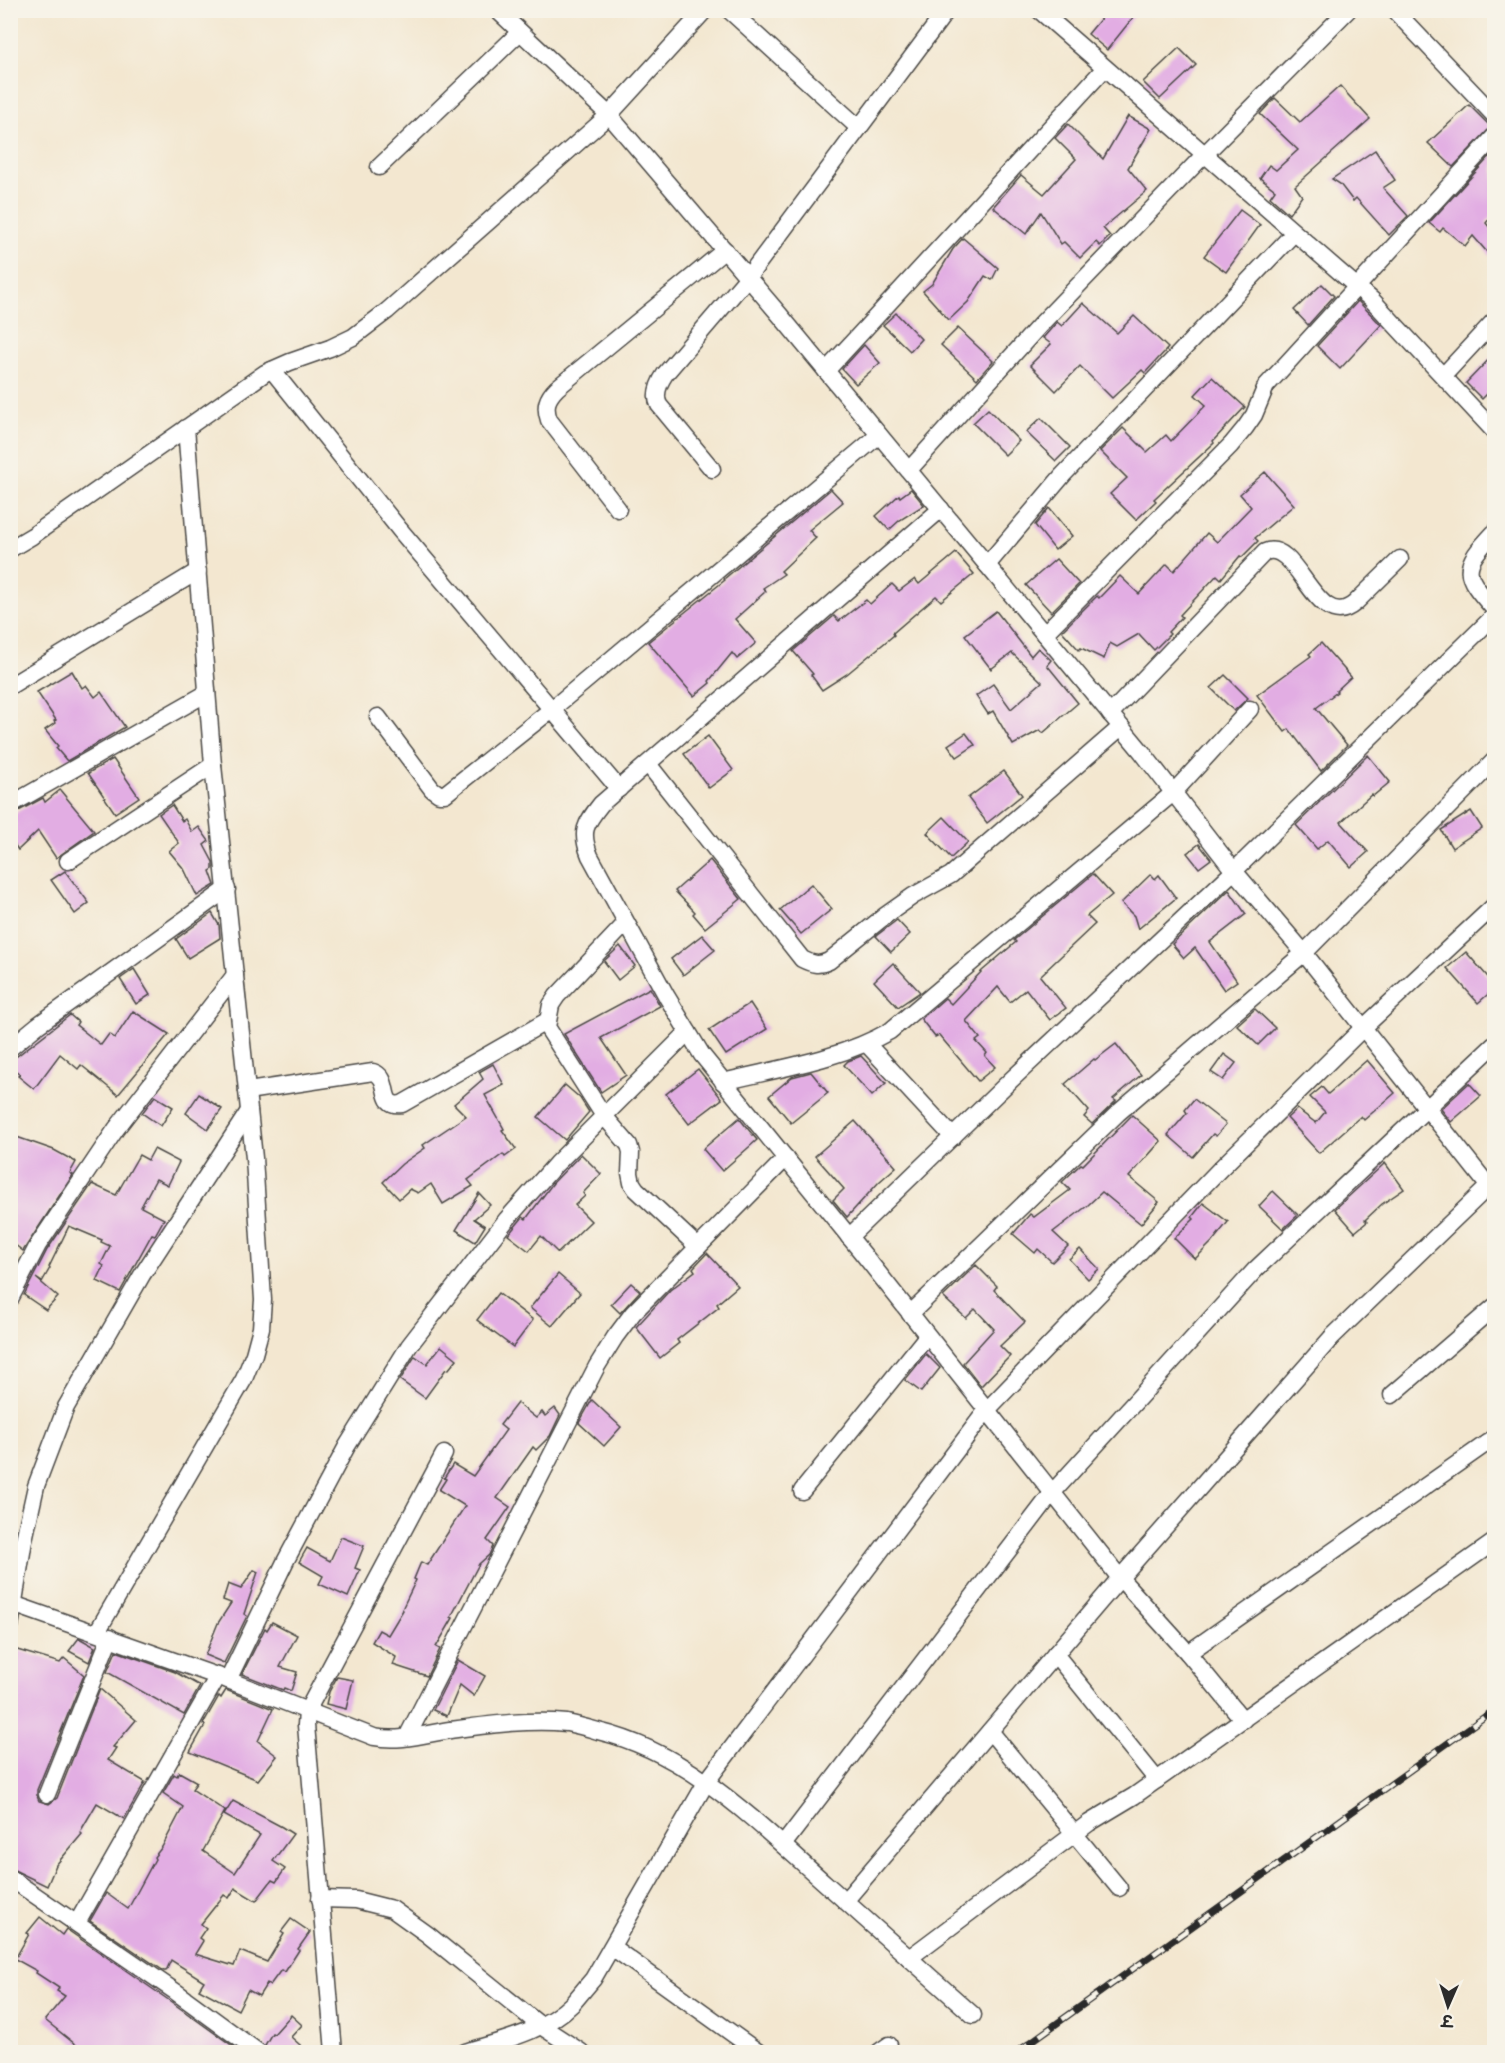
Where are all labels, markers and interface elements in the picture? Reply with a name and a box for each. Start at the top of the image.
north arrow [1418,1976,1478,2036]
text: उ [1440,2011,1455,2031]

